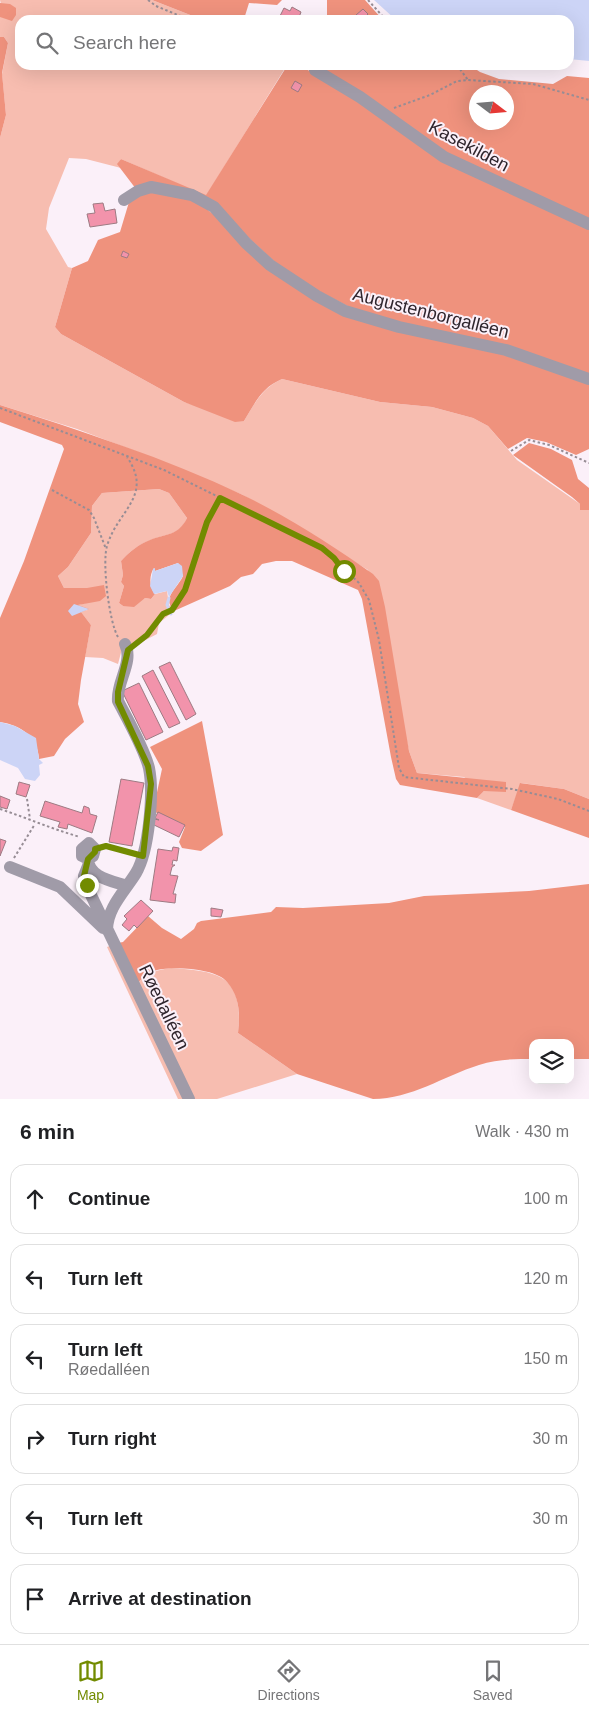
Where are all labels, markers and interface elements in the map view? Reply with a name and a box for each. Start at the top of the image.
search box [15,15,574,70]
icon: search [33,29,61,57]
text: Search here [73,32,177,53]
north arrow [469,85,514,130]
street label: Kasekilden [425,116,513,176]
street label: Augustenborgalléen [351,284,511,342]
route start [333,560,356,583]
route end [76,874,99,897]
street label: Røedalléen [135,961,193,1053]
map controls [529,1039,574,1084]
button: layers [529,1039,574,1084]
text: 6 min [20,1120,75,1143]
text: Walk · 430 m [475,1123,569,1140]
icon: ahead [21,1185,49,1213]
text: Continue [68,1188,150,1209]
text: 100 m [524,1190,568,1207]
icon: left [21,1265,49,1293]
text: Turn left [68,1268,143,1289]
text: 120 m [524,1270,568,1287]
text: Turn left [68,1339,143,1360]
icon: left [21,1345,49,1373]
text: 150 m [524,1350,568,1367]
text: Røedalléen [68,1361,150,1378]
icon: right [21,1425,49,1453]
text: Turn right [68,1428,156,1449]
text: 30 m [532,1430,568,1447]
icon: left [21,1505,49,1533]
text: Turn left [68,1508,143,1529]
text: 30 m [532,1510,568,1527]
icon: arrive [21,1585,49,1613]
text: Arrive at destination [68,1588,252,1609]
tab: Map [77,1657,105,1703]
tab: Directions [258,1657,320,1703]
tab: Saved [473,1657,512,1703]

